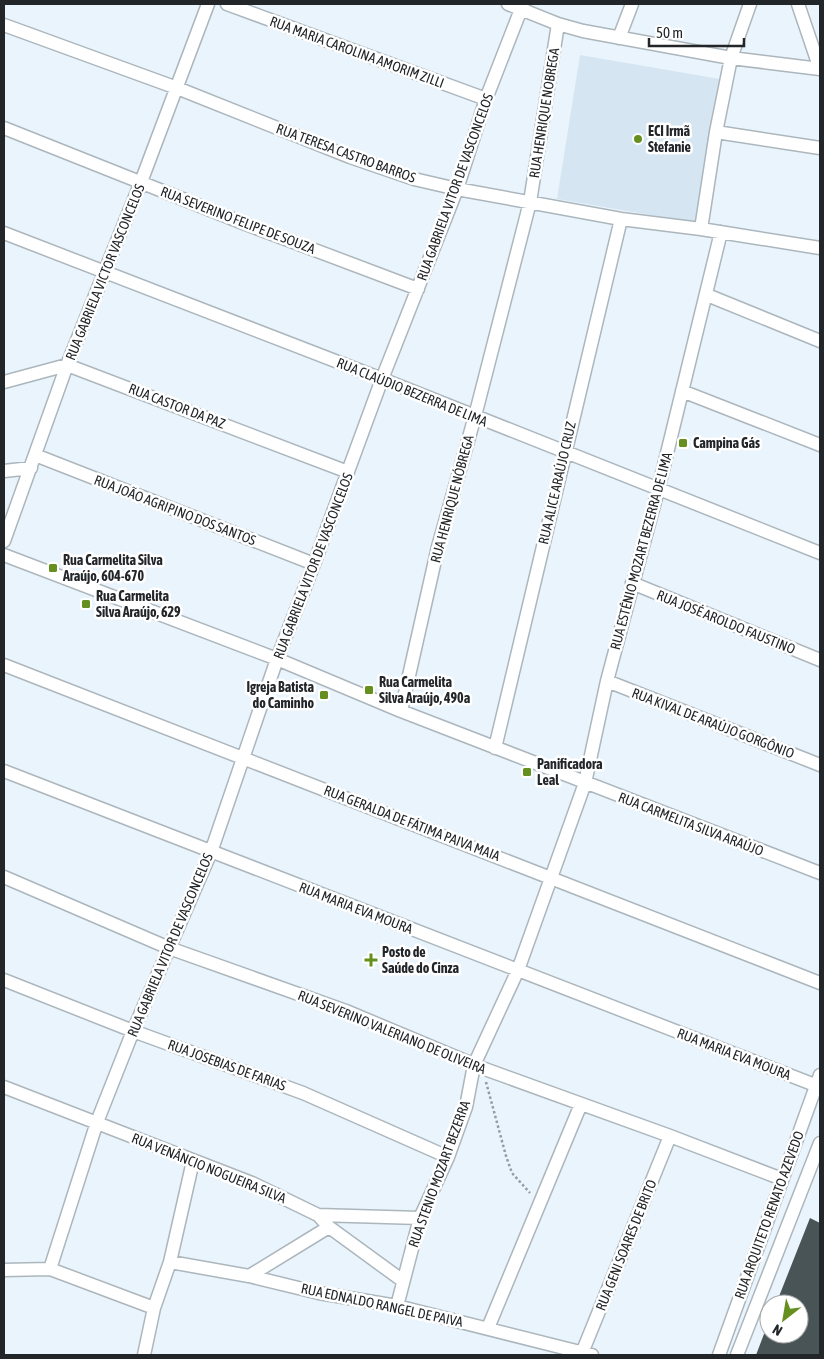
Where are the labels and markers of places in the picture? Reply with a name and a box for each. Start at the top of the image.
place label: ECI Irmã Stefanie [648,123,691,155]
marker: ECI Irmã Stefanie [632,133,644,145]
place label: Campina Gás [693,435,760,451]
marker: Campina Gás [677,437,689,449]
place label: Rua Carmelita Silva Araújo, 604-670 [62,552,163,584]
marker: Rua Carmelita Silva Araújo, 604-670 [47,562,59,574]
place label: Rua Carmelita Silva Araújo, 629 [96,588,181,620]
marker: Rua Carmelita Silva Araújo, 629 [80,598,92,610]
place label: Rua Carmelita Silva Araújo, 490a [379,674,471,706]
place label: Igreja Batista do Caminho [246,679,314,711]
marker: Rua Carmelita Silva Araújo, 490a [363,684,375,696]
marker: Igreja Batista do Caminho [318,689,330,701]
place label: Panificadora Leal [537,756,603,788]
marker: Panificadora Leal [521,766,533,778]
place label: Posto de Saúde do Cinza [382,944,460,976]
marker: Posto de Saúde do Cinza [364,953,378,967]

